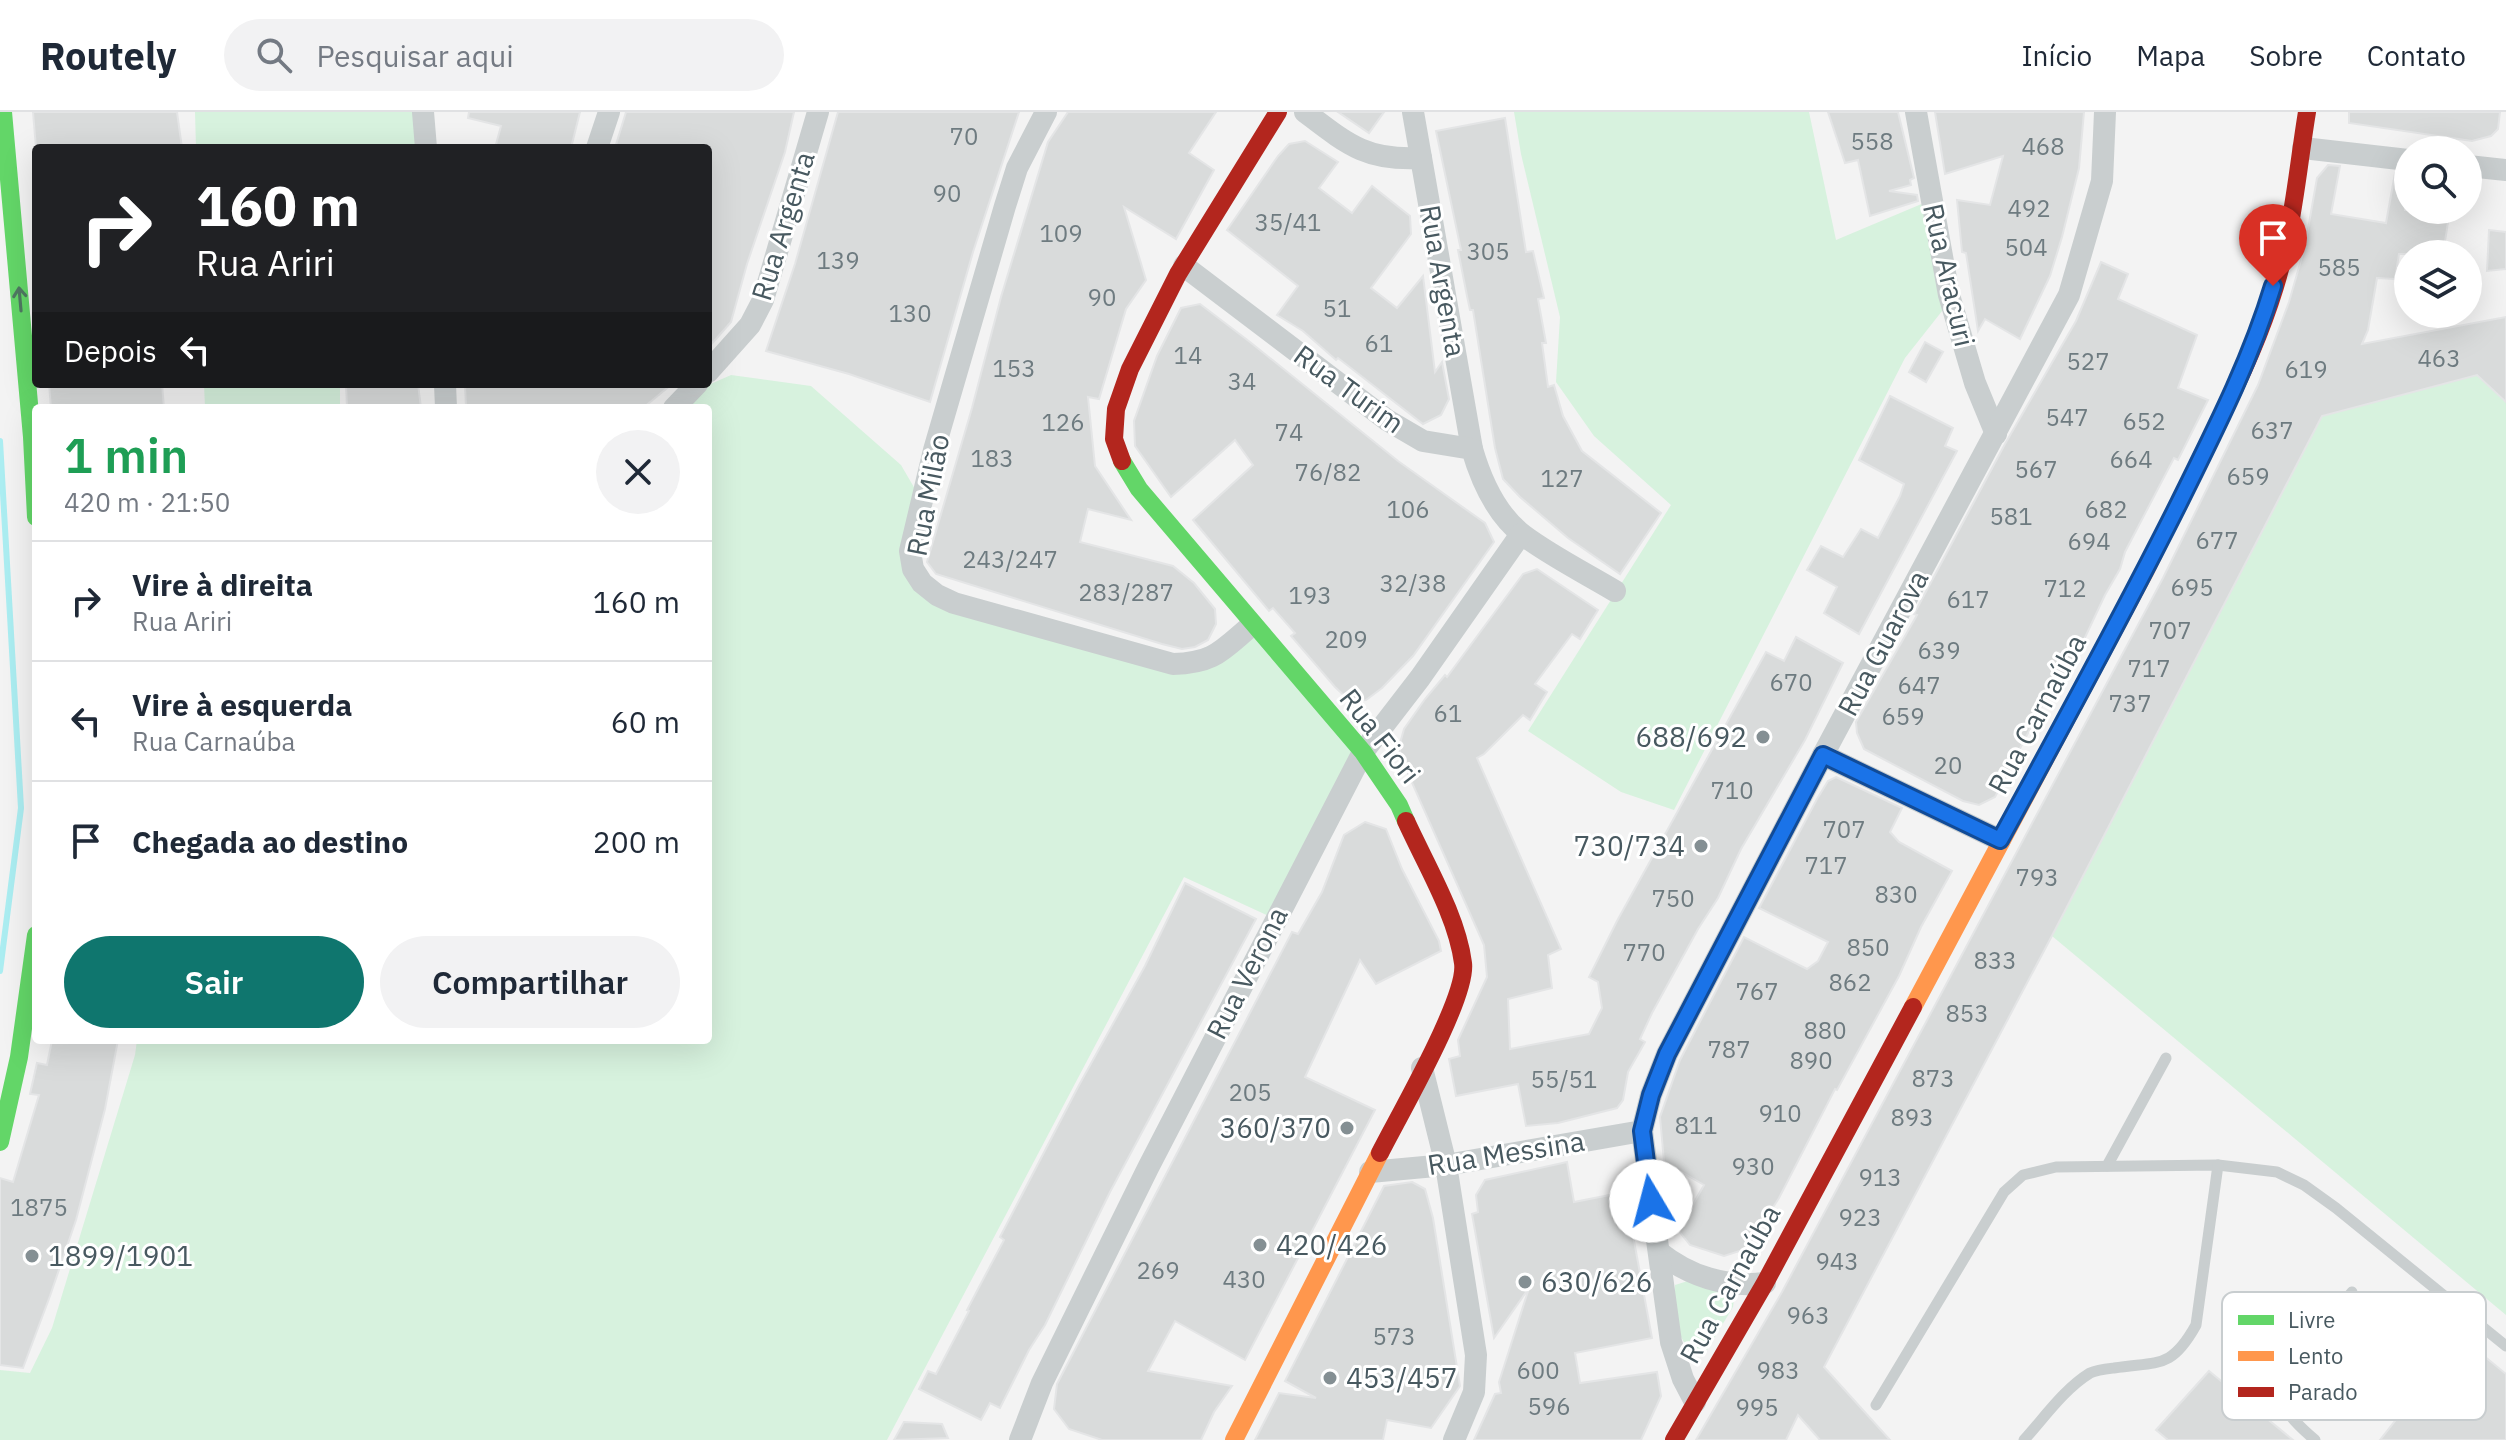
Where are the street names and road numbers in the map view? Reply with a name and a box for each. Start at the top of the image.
street label: Rua Argenta [742,147,823,305]
street label: Rua Aracuri [1915,200,1984,350]
street label: Rua Argenta [1412,202,1475,360]
street label: Rua Turim [1287,336,1412,441]
street label: Rua Milão [898,431,957,559]
street label: Rua Guarova [1829,564,1936,722]
street label: Rua Carnaúba [1979,627,2094,800]
street label: Rua Fiori [1332,681,1429,791]
street label: Rua Verona [1197,900,1296,1045]
street label: Rua Messina [1425,1122,1587,1183]
street label: Rua Carnaúba [1671,1198,1788,1370]

